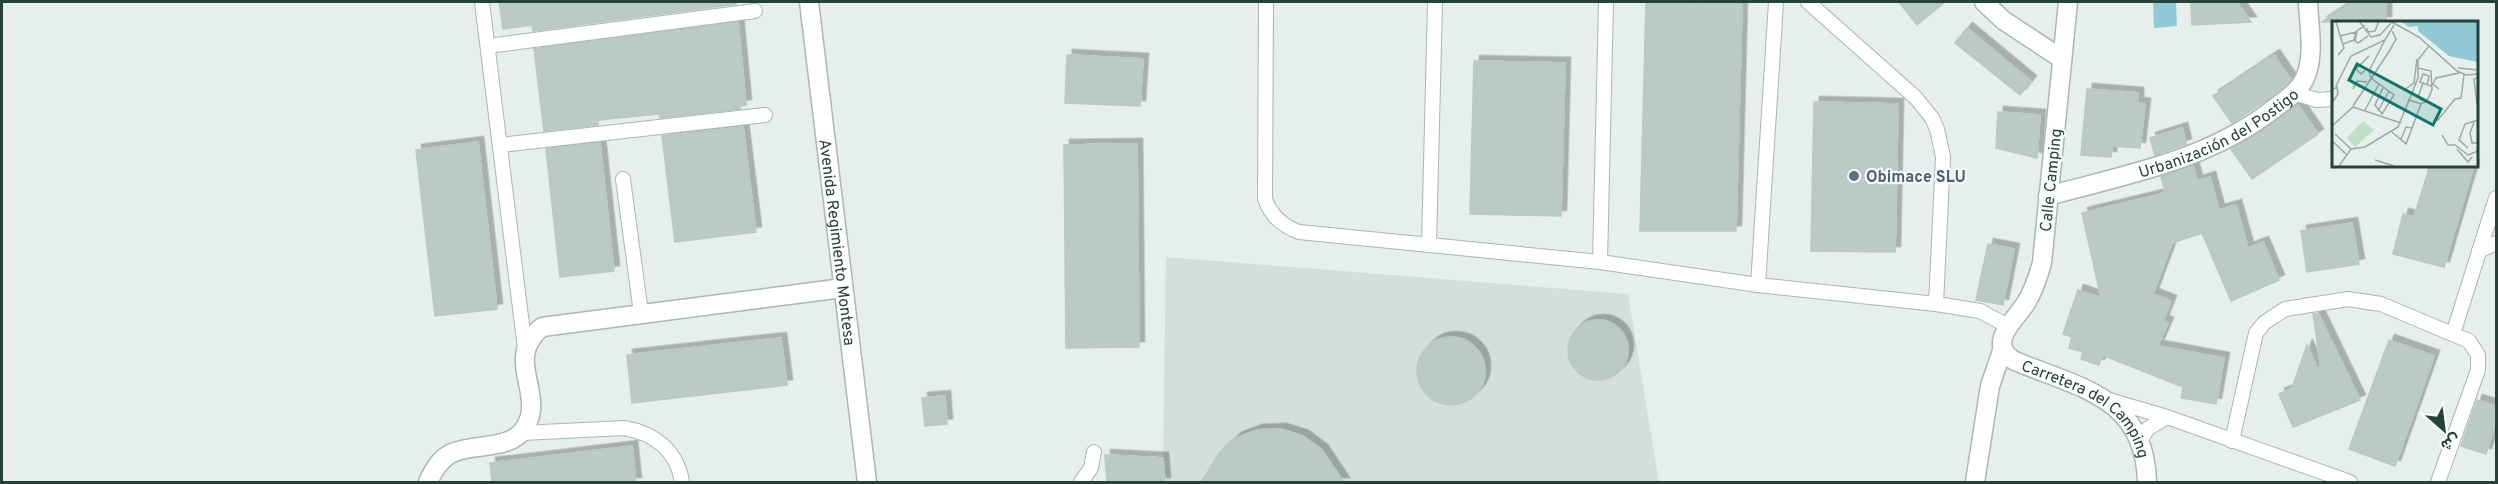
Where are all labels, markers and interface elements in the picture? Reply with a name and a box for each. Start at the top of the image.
inset map [2332,21,2477,166]
street label: Urbanización del Postigo [2137,85,2304,183]
street label: Calle Camping [2037,128,2067,233]
street label: Avenida Regimiento Montesa [814,138,858,347]
place label: Obimace SLU [1866,168,1966,188]
marker: Obimace SLU [1847,169,1861,183]
street label: Carretera del Camping [2018,357,2152,460]
north arrow [2414,400,2474,460]
text: ش [2437,428,2463,455]

